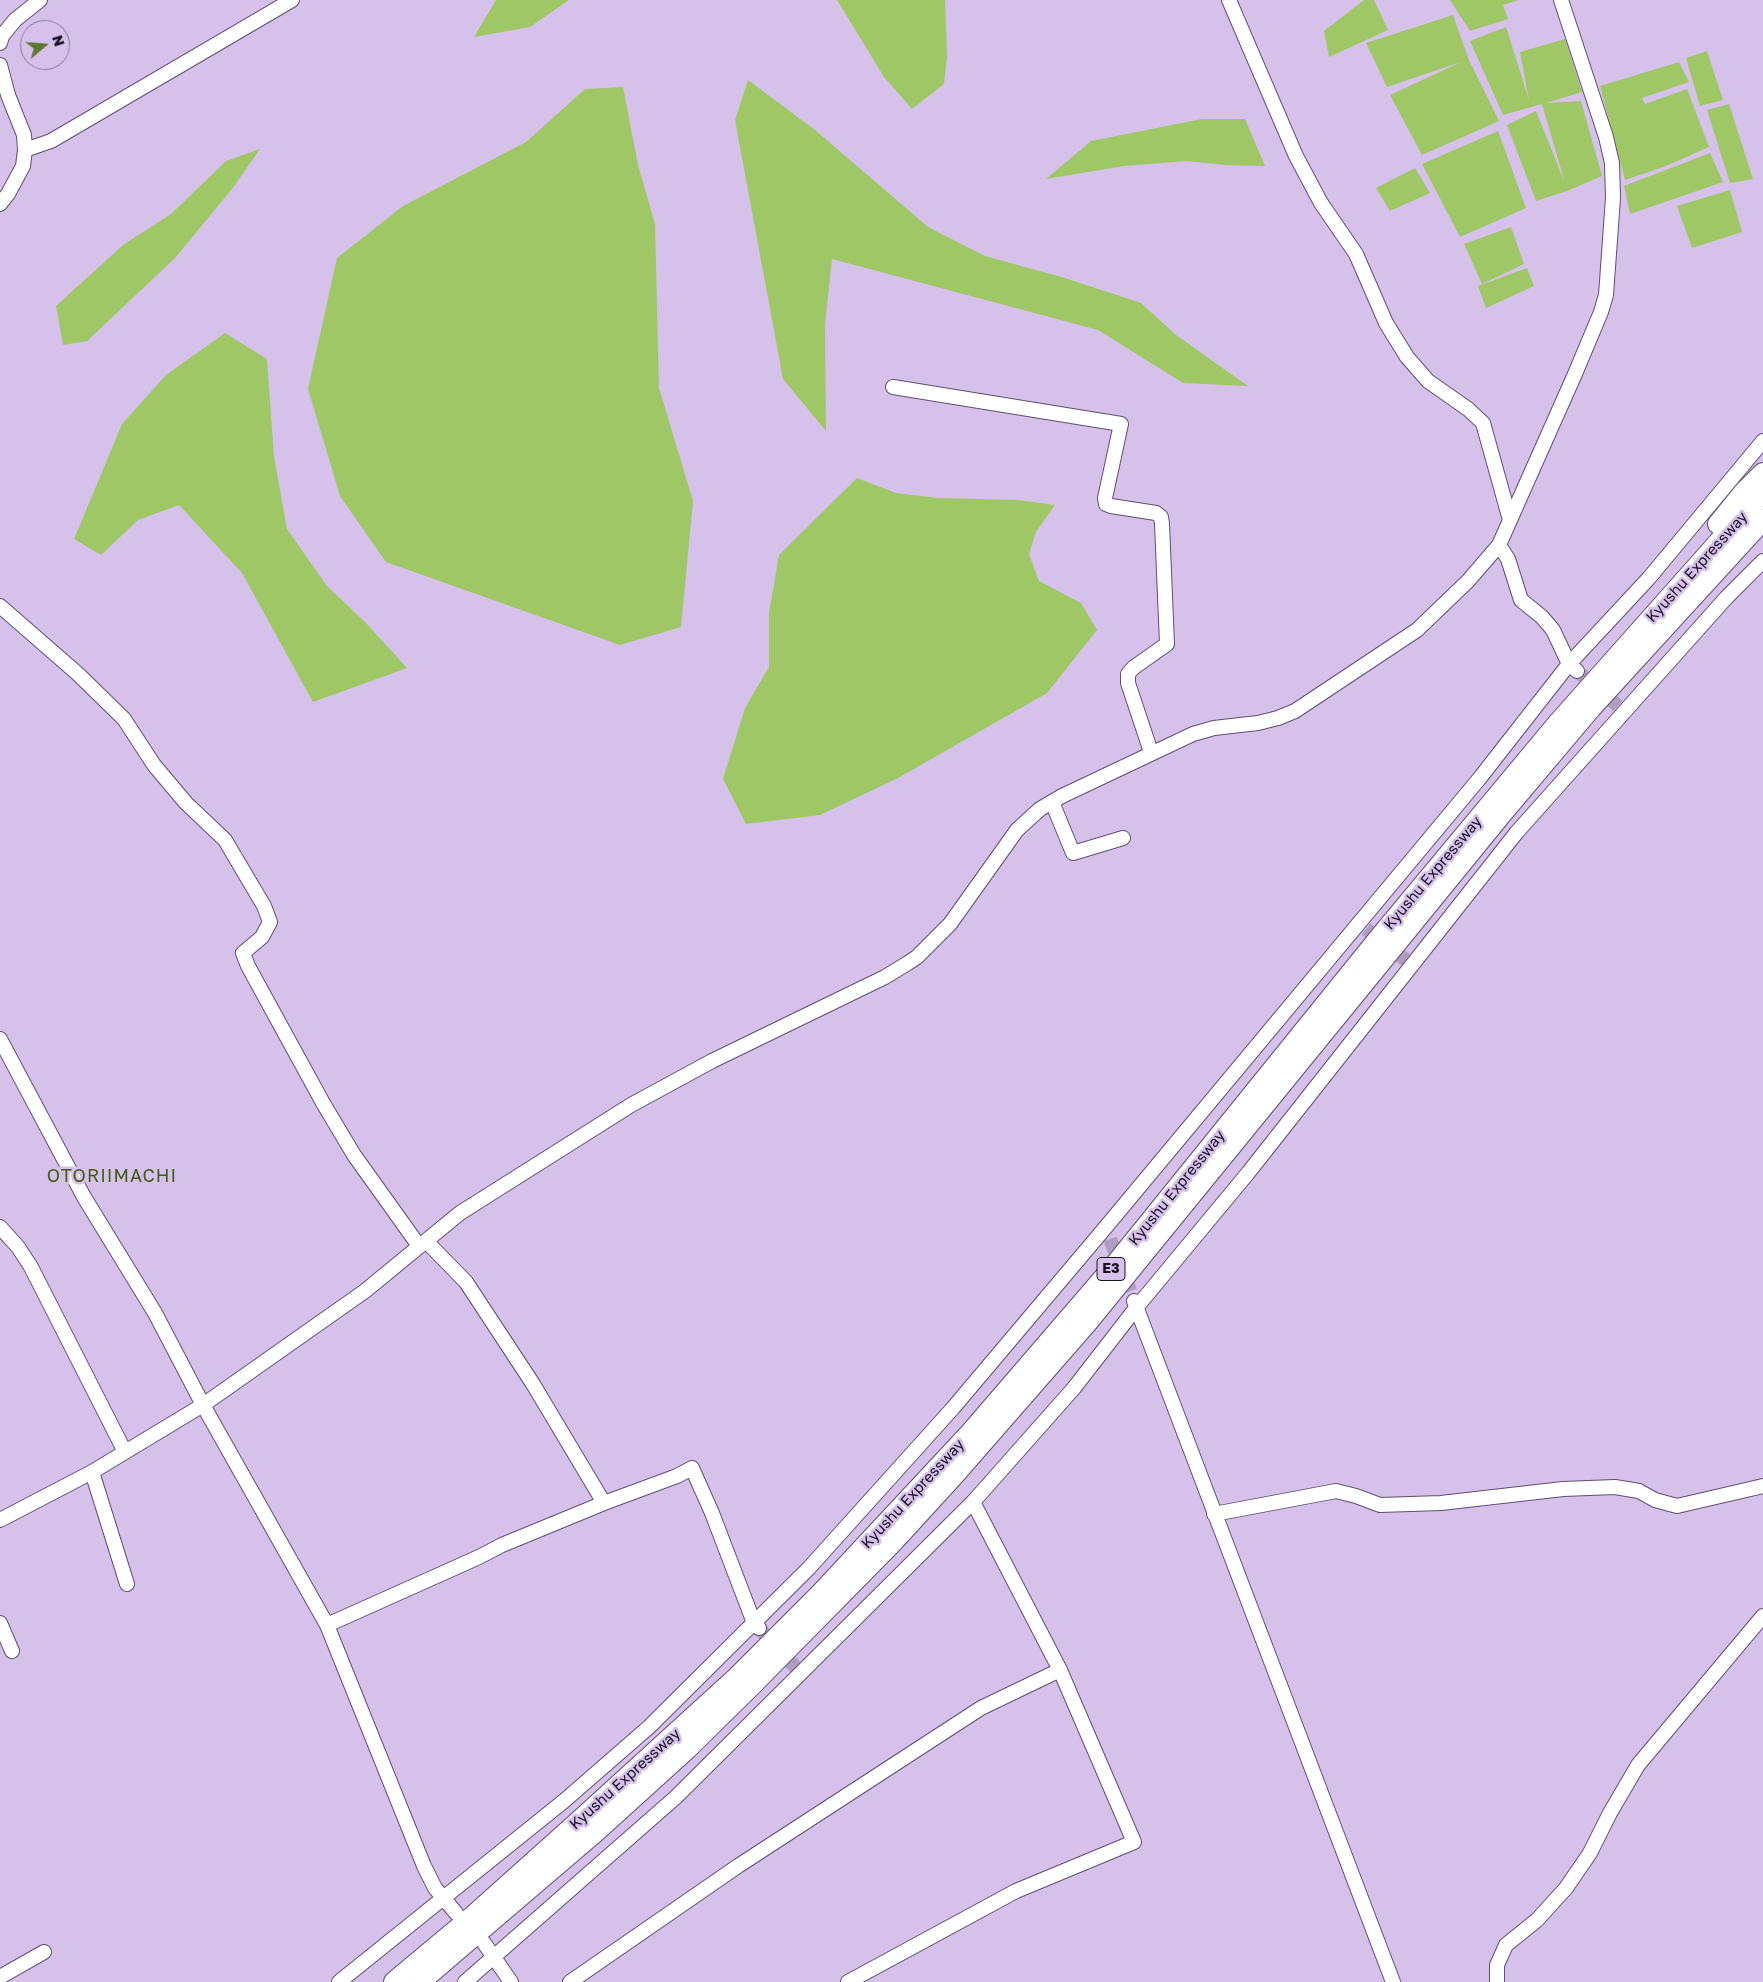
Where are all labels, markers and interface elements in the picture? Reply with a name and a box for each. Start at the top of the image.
north arrow [20,20,70,70]
text: N [49,33,69,48]
street label: Kyushu Expressway [1643,508,1751,626]
street label: Kyushu Expressway [1380,813,1486,933]
street label: Kyushu Expressway [1125,1127,1229,1249]
district label: OTORIIMACHI [45,1165,179,1187]
road number: E3 [1097,1258,1125,1280]
street label: Kyushu Expressway [858,1436,968,1552]
street label: Kyushu Expressway [566,1725,684,1833]

